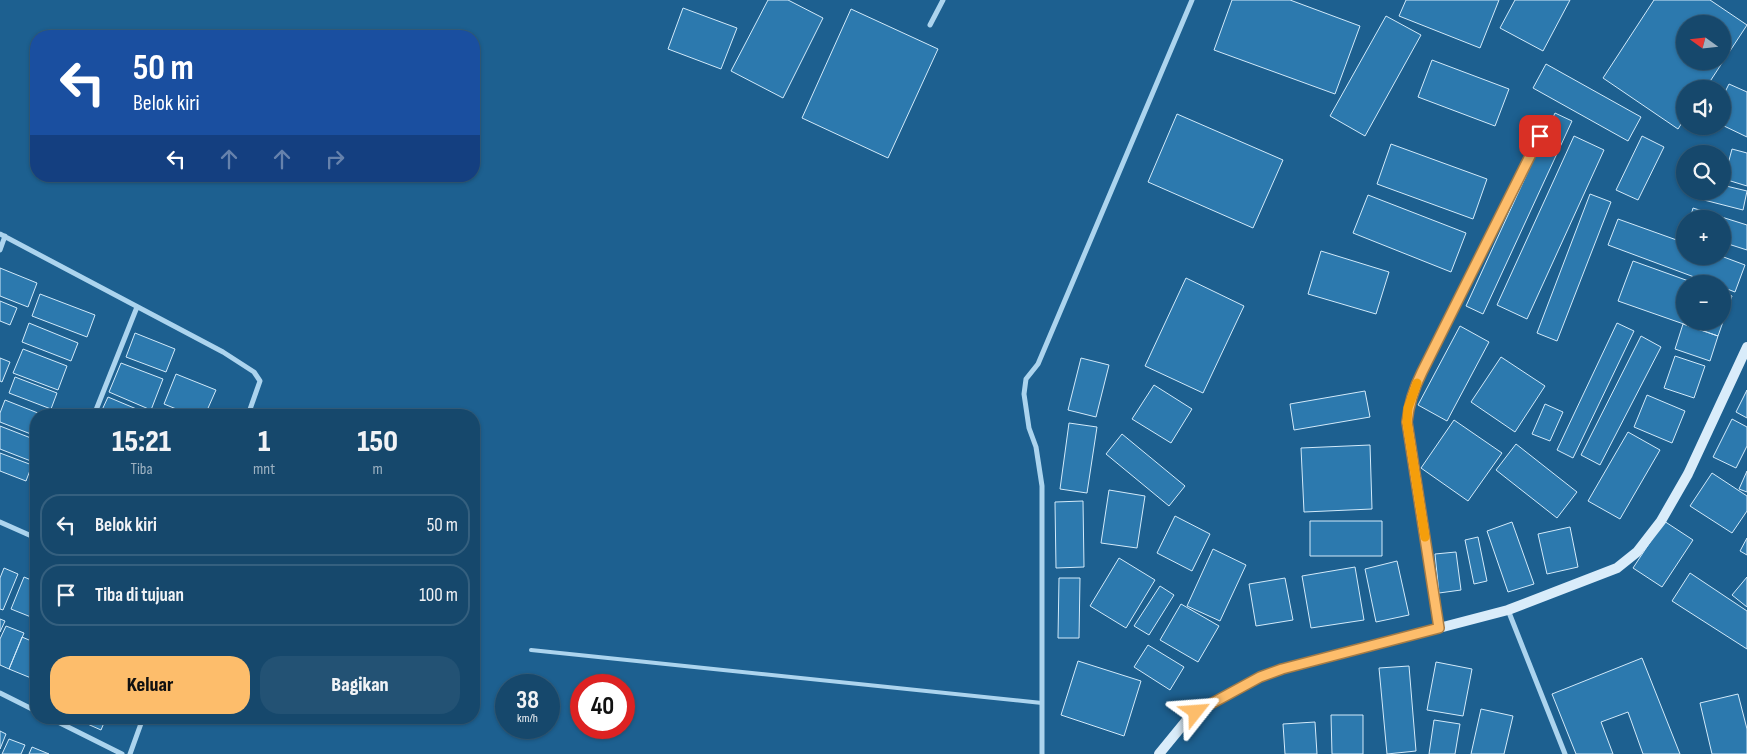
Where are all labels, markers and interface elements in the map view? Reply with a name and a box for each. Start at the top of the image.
north arrow [1676,15,1731,70]
map controls [1676,15,1731,330]
text: 50 m [133,47,194,90]
icon: left [50,50,115,115]
button: sound [1676,80,1731,135]
text: Belok kiri [133,90,200,117]
pin [1519,115,1561,157]
icon: arrive [1526,122,1554,150]
icon: left [162,145,190,173]
icon: ahead [215,145,243,173]
icon: ahead [268,145,296,173]
icon: right [321,145,349,173]
button: search [1676,145,1731,200]
button: + [1676,210,1731,265]
button: − [1676,275,1731,330]
text: 15:21 [112,424,171,460]
text: 1 [258,424,270,460]
text: 150 [357,424,398,460]
text: Tiba [130,460,153,479]
text: mnt [253,460,275,479]
text: m [372,460,383,479]
icon: left [52,511,80,539]
text: Belok kiri [95,514,157,537]
text: 50 m [427,514,458,537]
icon: arrive [52,581,80,609]
text: Tiba di tujuan [95,584,184,607]
text: 100 m [419,584,458,607]
button: Keluar [50,656,250,714]
button: Bagikan [260,656,460,714]
speed limit sign: 40 [570,674,635,739]
text: 38 [516,685,539,716]
position arrow [1169,685,1221,737]
text: km/h [517,711,538,726]

